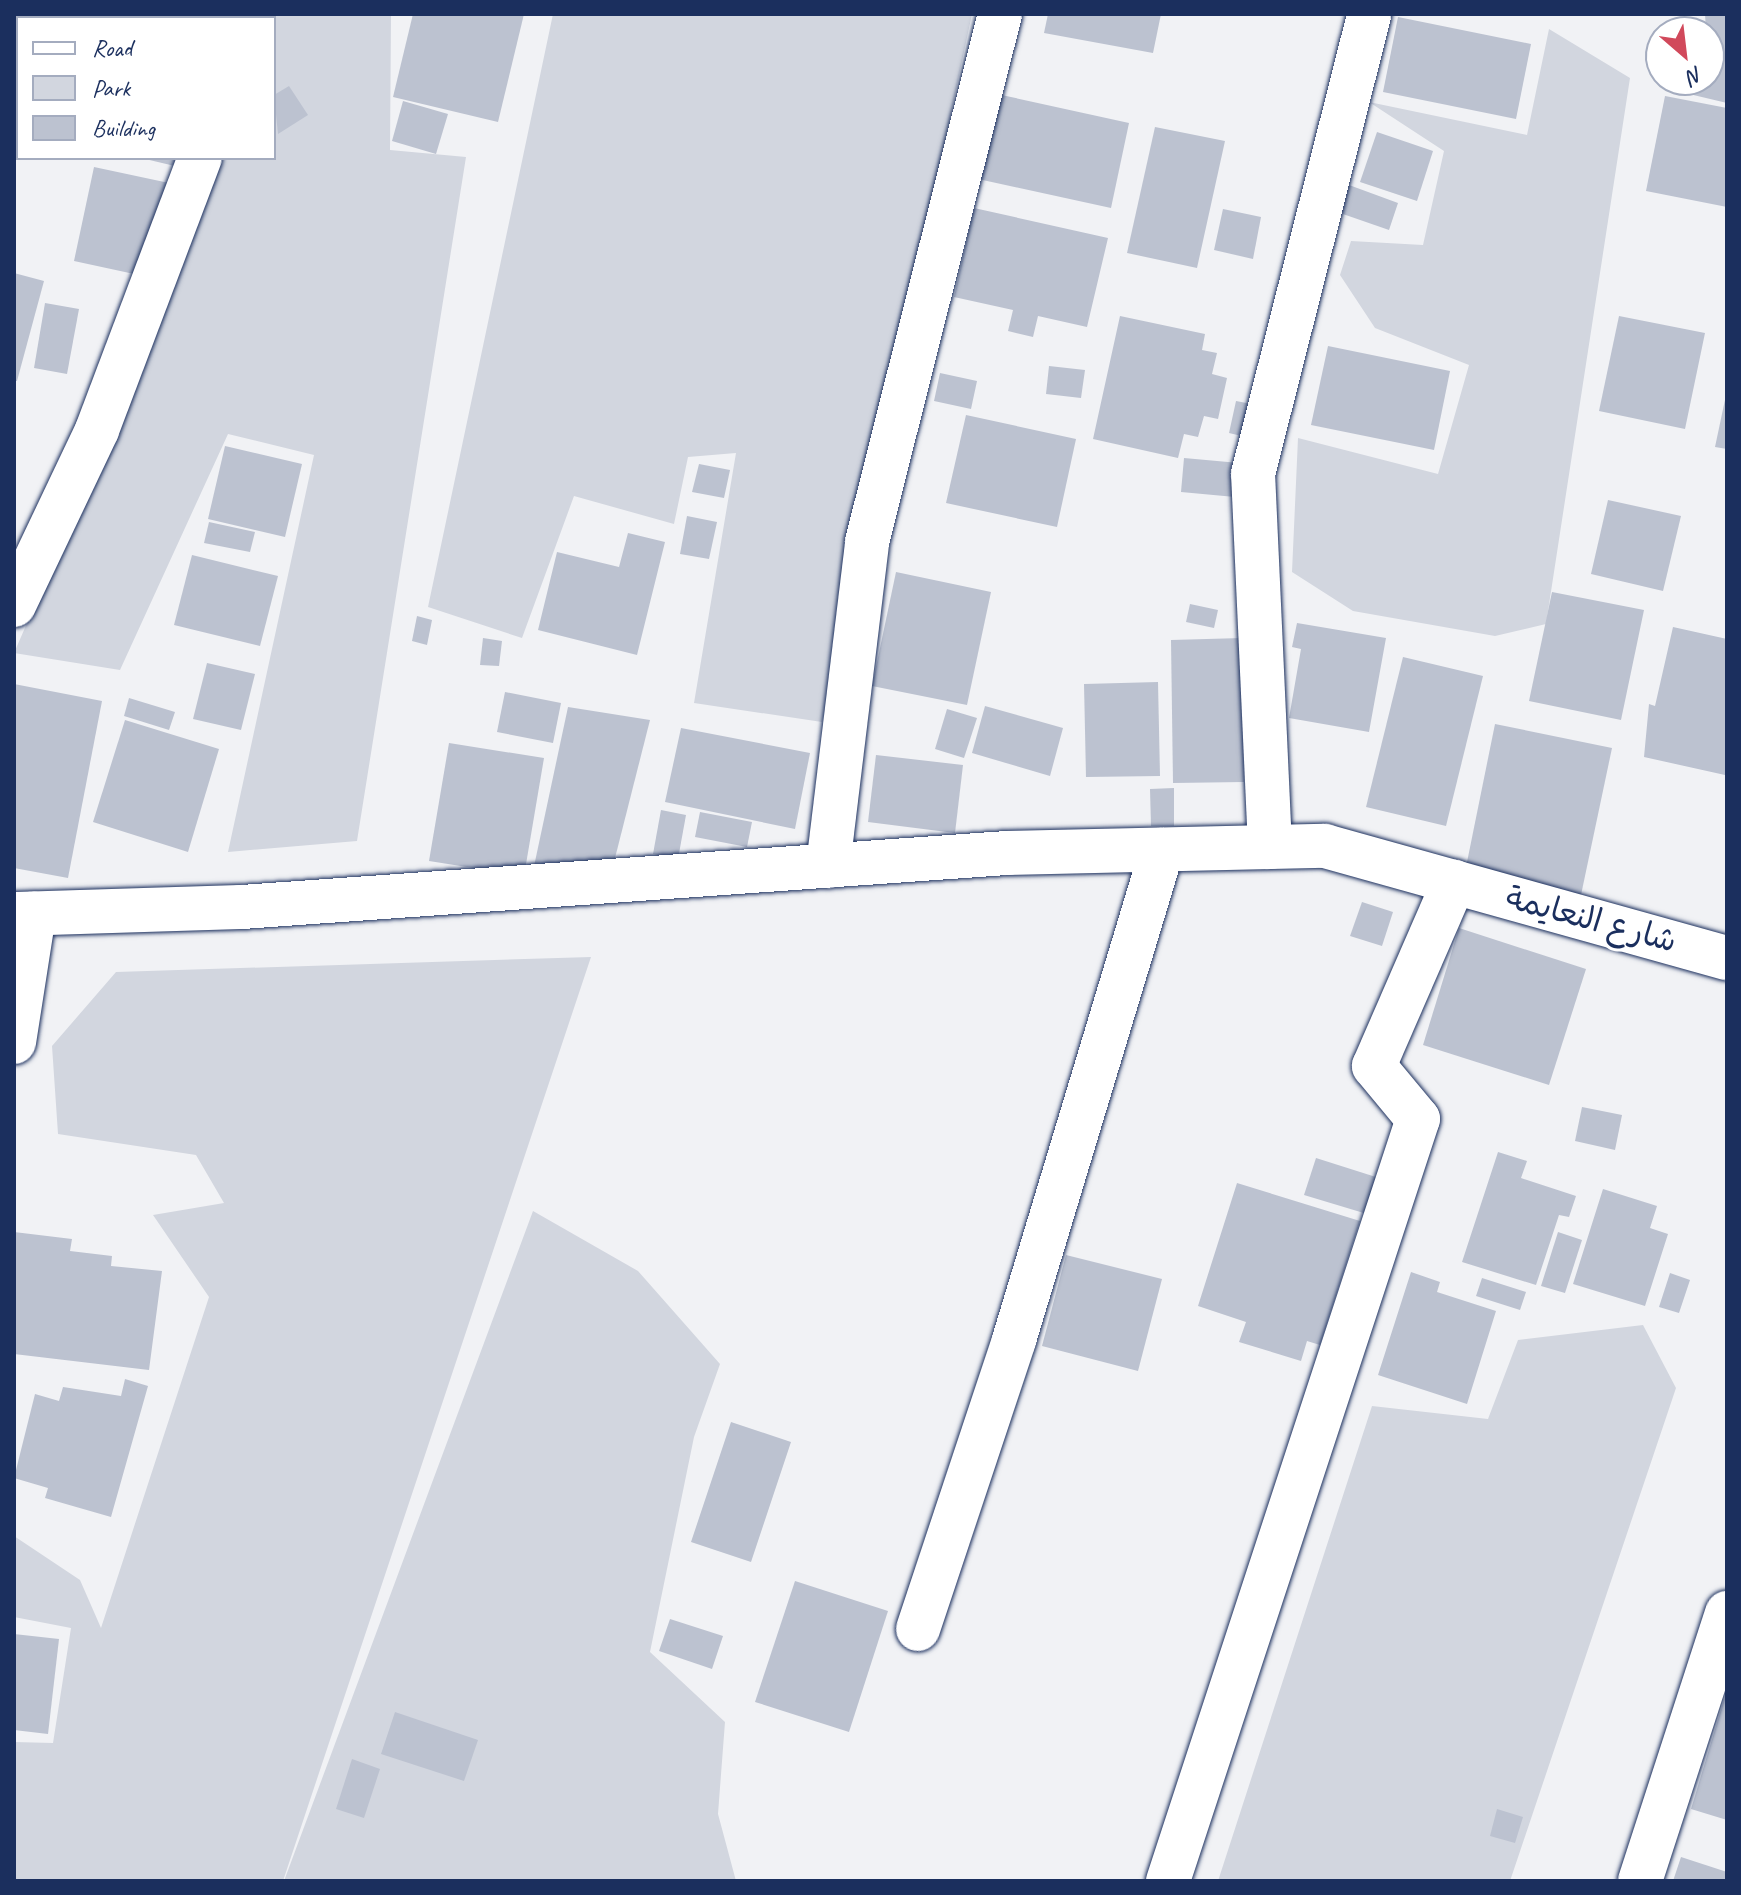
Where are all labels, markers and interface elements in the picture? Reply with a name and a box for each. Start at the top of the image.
legend [16,16,276,160]
north arrow [1645,16,1725,96]
text: Road [92,33,132,63]
text: N [1683,60,1708,91]
text: Park [92,73,130,103]
text: Building [92,113,155,143]
street label: شارع النعايمة [1501,879,1681,961]

